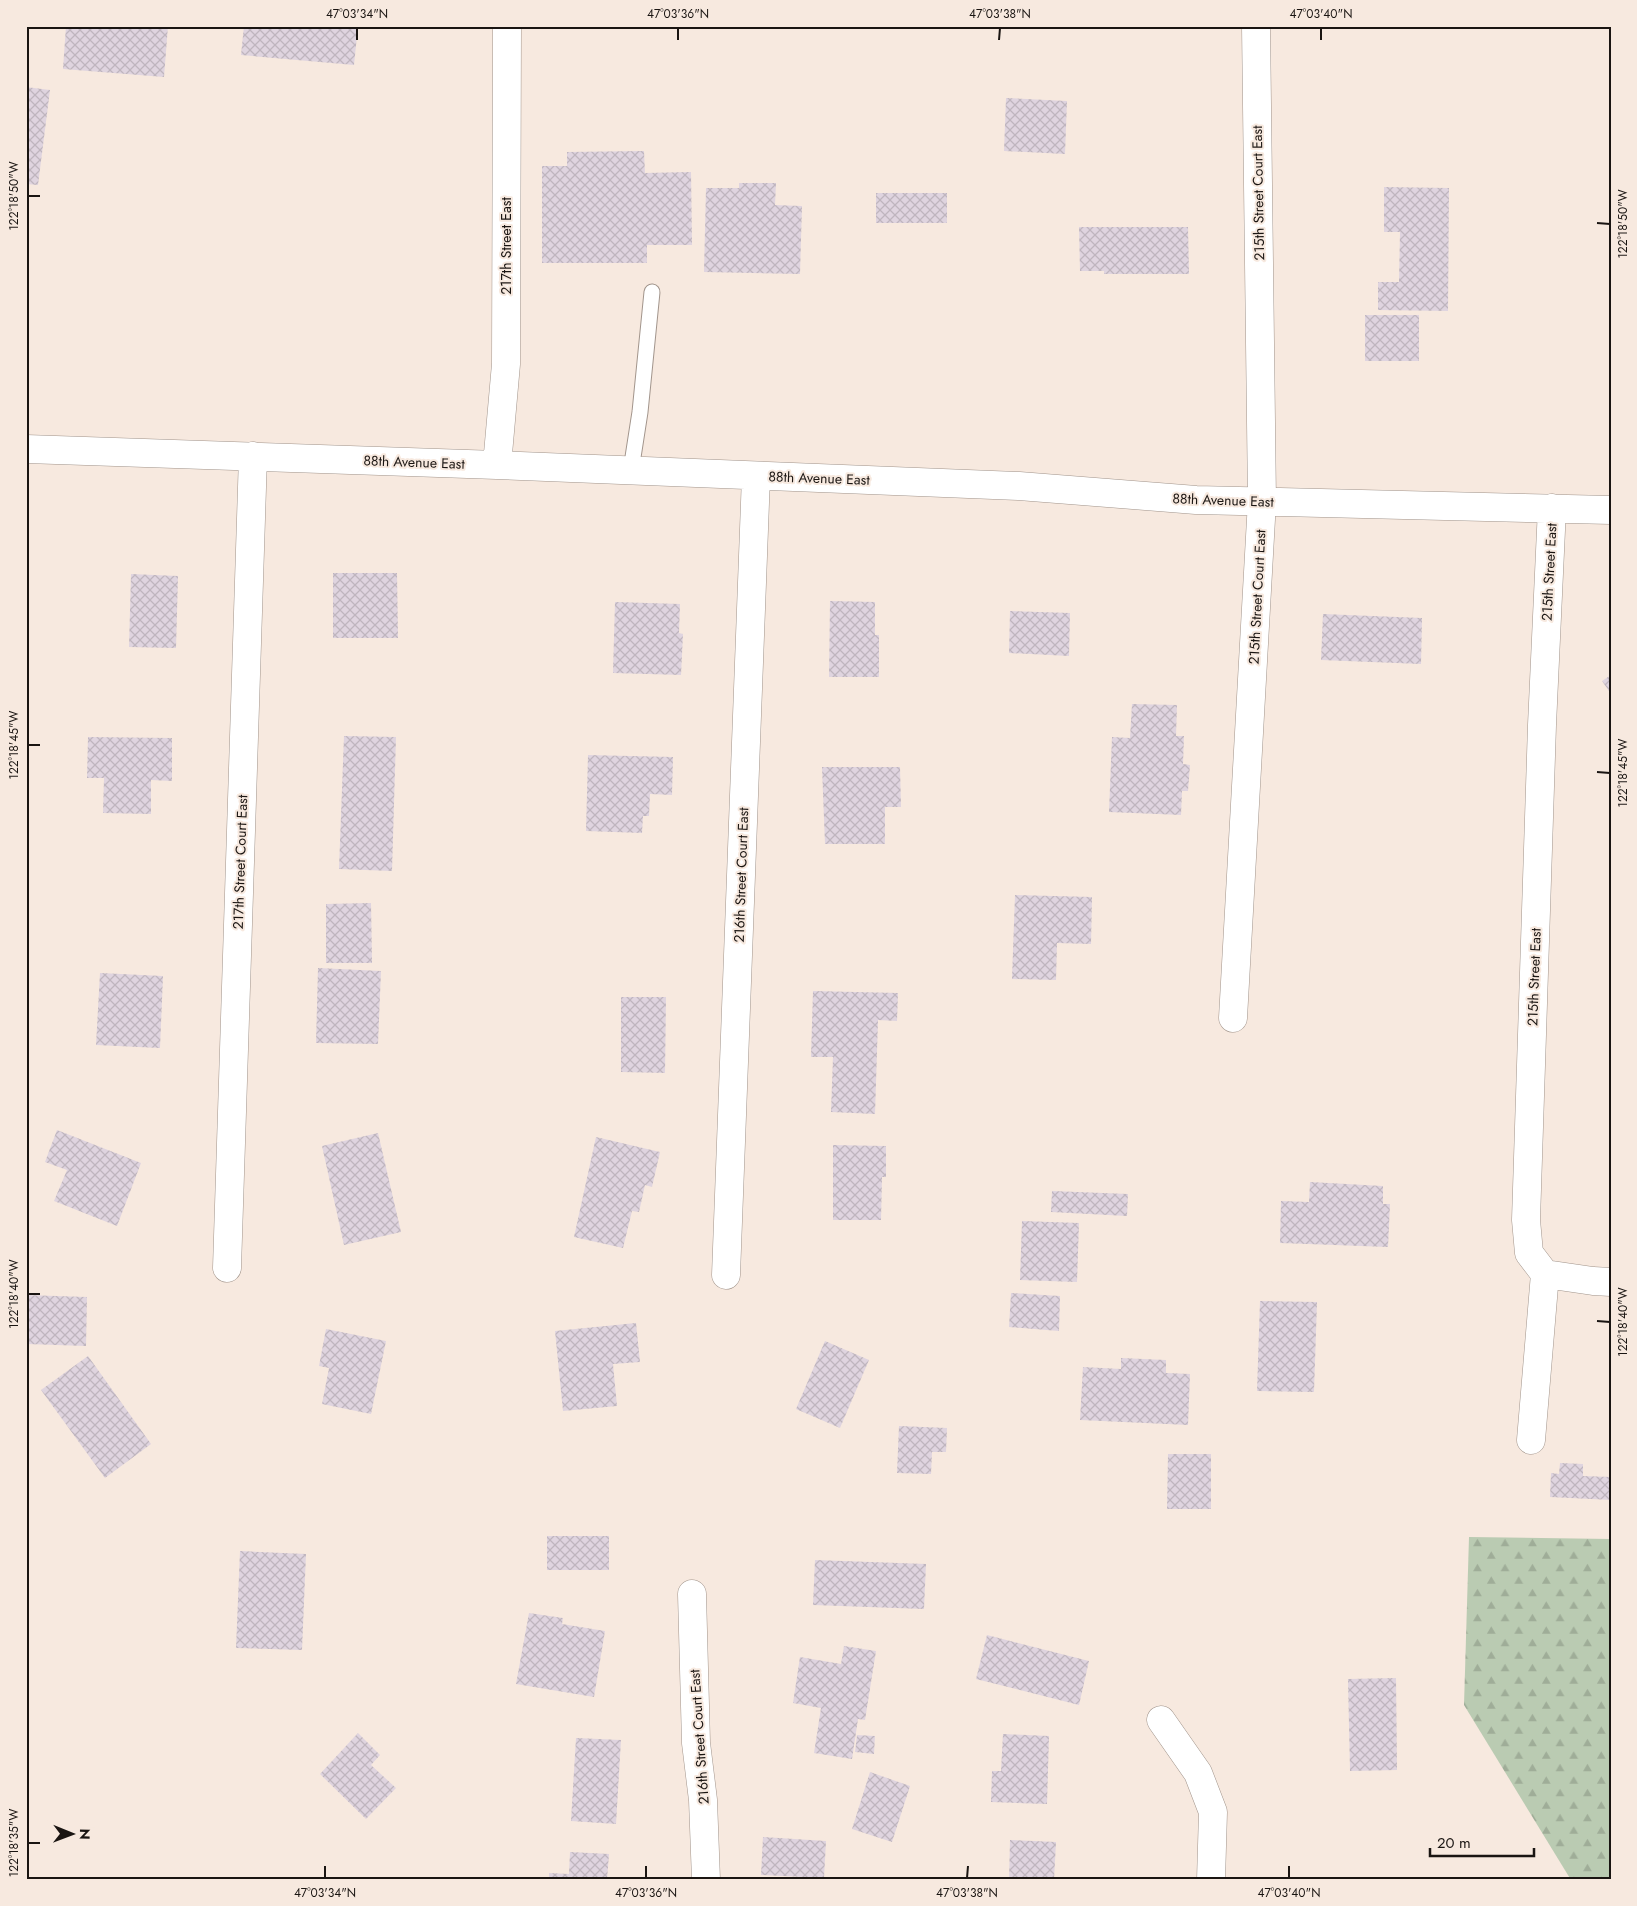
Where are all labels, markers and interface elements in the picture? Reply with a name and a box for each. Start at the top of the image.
text: 47°03'34"N [326,5,388,23]
text: 47°03'36"N [647,5,709,23]
text: 47°03'38"N [969,5,1031,23]
text: 47°03'40"N [1290,5,1352,23]
street label: 215th Street Court East [1247,125,1269,261]
text: 122°18'50"W [5,161,23,231]
text: 122°18'50"W [1614,189,1632,259]
street label: 217th Street East [496,197,516,295]
street label: 88th Avenue East [363,450,466,474]
street label: 88th Avenue East [768,466,871,490]
street label: 88th Avenue East [1172,488,1275,512]
street label: 215th Street East [1536,522,1562,622]
street label: 215th Street Court East [1243,528,1271,665]
text: 122°18'45"W [5,710,23,780]
text: 122°18'45"W [1614,738,1632,808]
street label: 217th Street Court East [228,794,252,930]
street label: 216th Street Court East [729,806,753,943]
street label: 215th Street East [1522,927,1546,1026]
text: 122°18'40"W [5,1259,23,1329]
text: 122°18'40"W [1614,1287,1632,1357]
street label: 216th Street Court East [684,1668,714,1805]
north arrow [48,1808,98,1858]
text: 122°18'35"W [5,1809,23,1877]
scale bar [1430,1826,1533,1858]
text: N [75,1828,95,1840]
text: 20 m [1437,1832,1471,1854]
text: 47°03'34"N [294,1884,356,1902]
text: 47°03'36"N [615,1884,677,1902]
text: 47°03'38"N [936,1884,998,1902]
text: 47°03'40"N [1258,1884,1320,1902]

